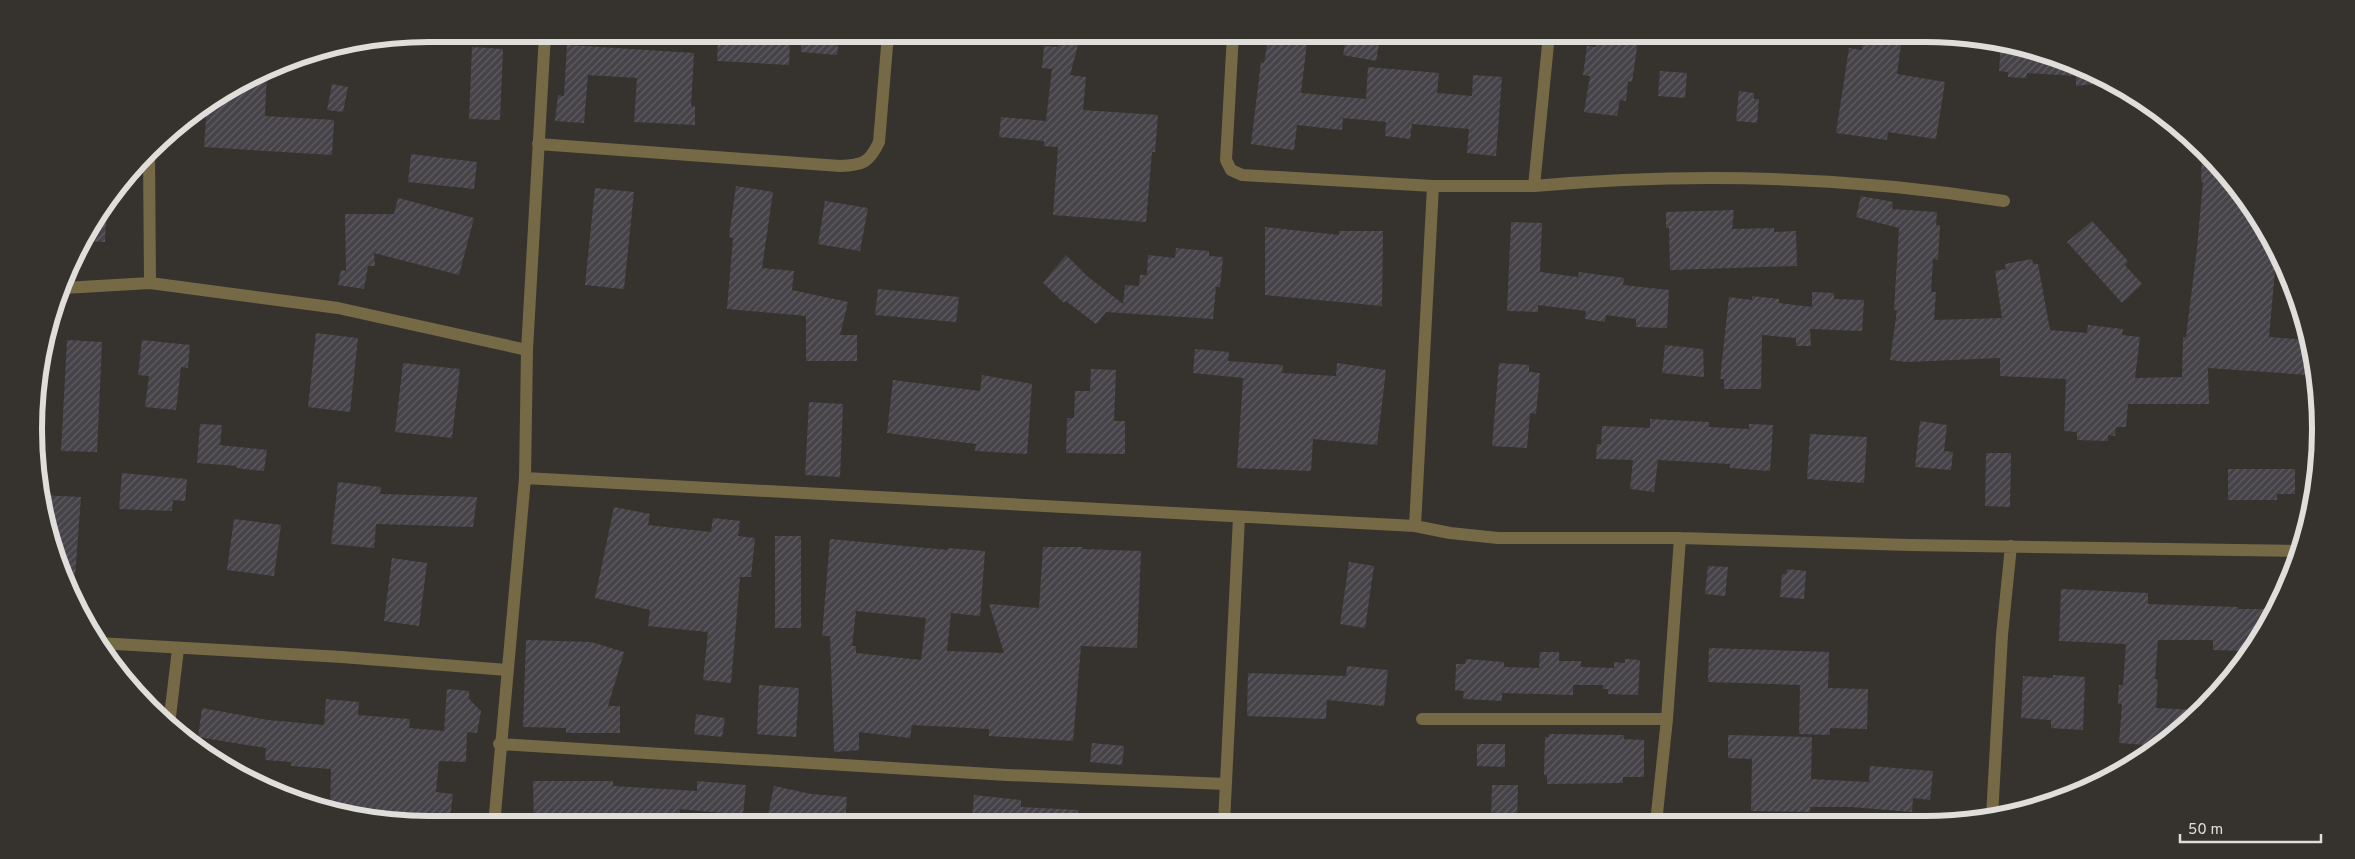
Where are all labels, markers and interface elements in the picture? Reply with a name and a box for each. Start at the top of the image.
scale bar [2180,812,2321,844]
text: 50 m [2188,821,2223,840]

